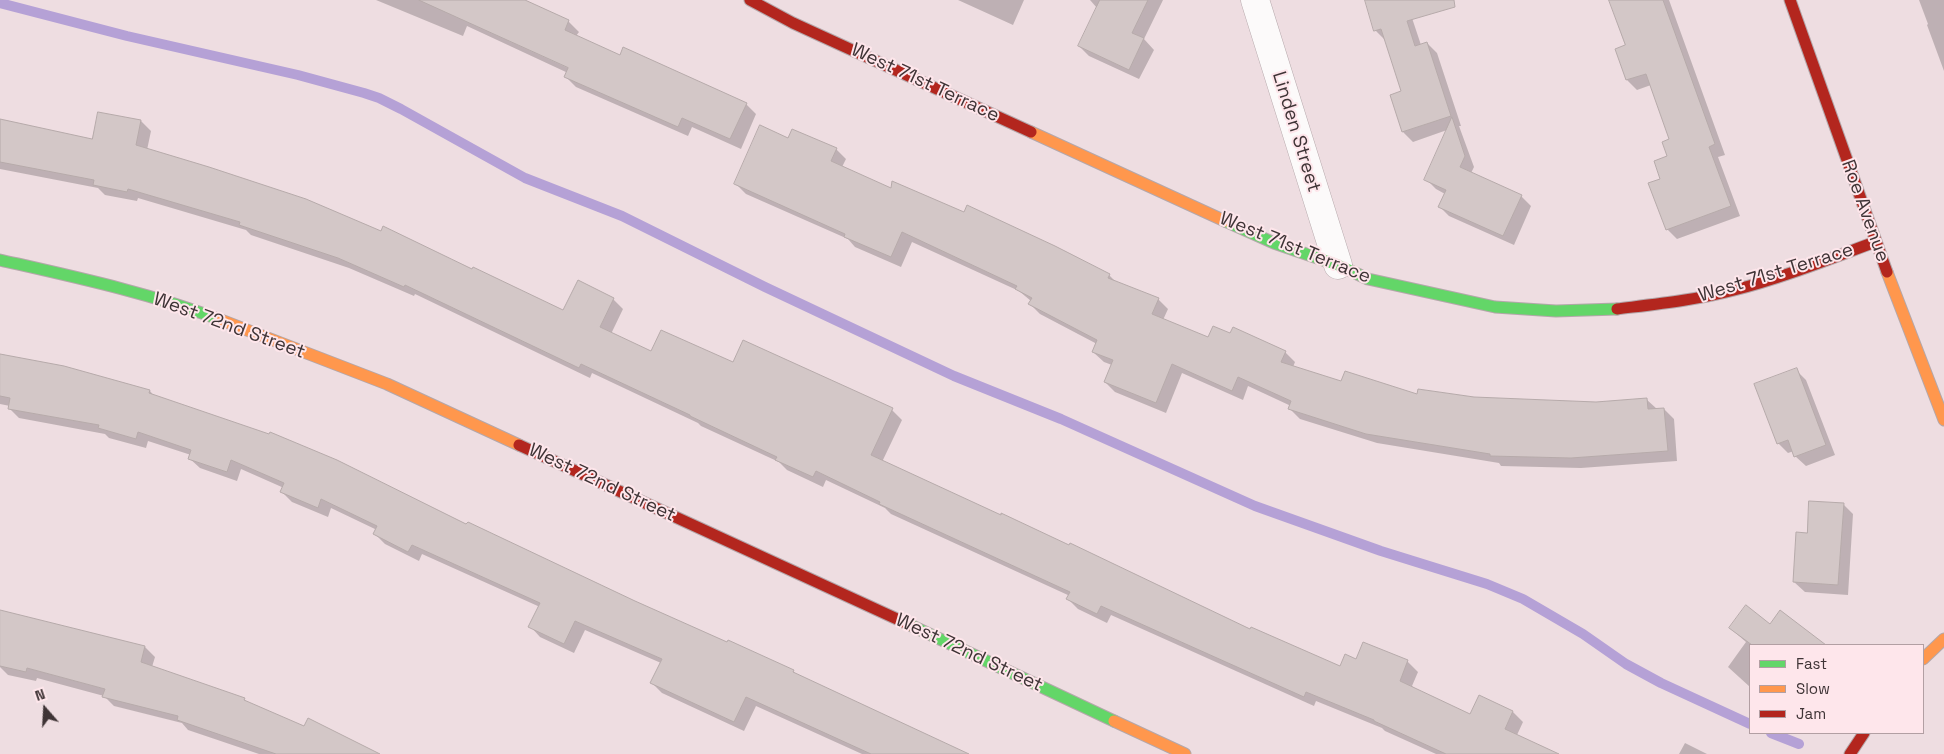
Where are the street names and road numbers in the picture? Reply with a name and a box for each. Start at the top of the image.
street label: West 71st Terrace [847,39,1003,127]
street label: Linden Street [1267,69,1325,195]
street label: Roe Avenue [1836,157,1894,265]
street label: West 71st Terrace [1216,207,1374,289]
street label: West 71st Terrace [1696,239,1856,307]
street label: West 72nd Street [150,288,308,364]
street label: West 72nd Street [525,439,679,527]
street label: West 72nd Street [892,609,1046,697]

